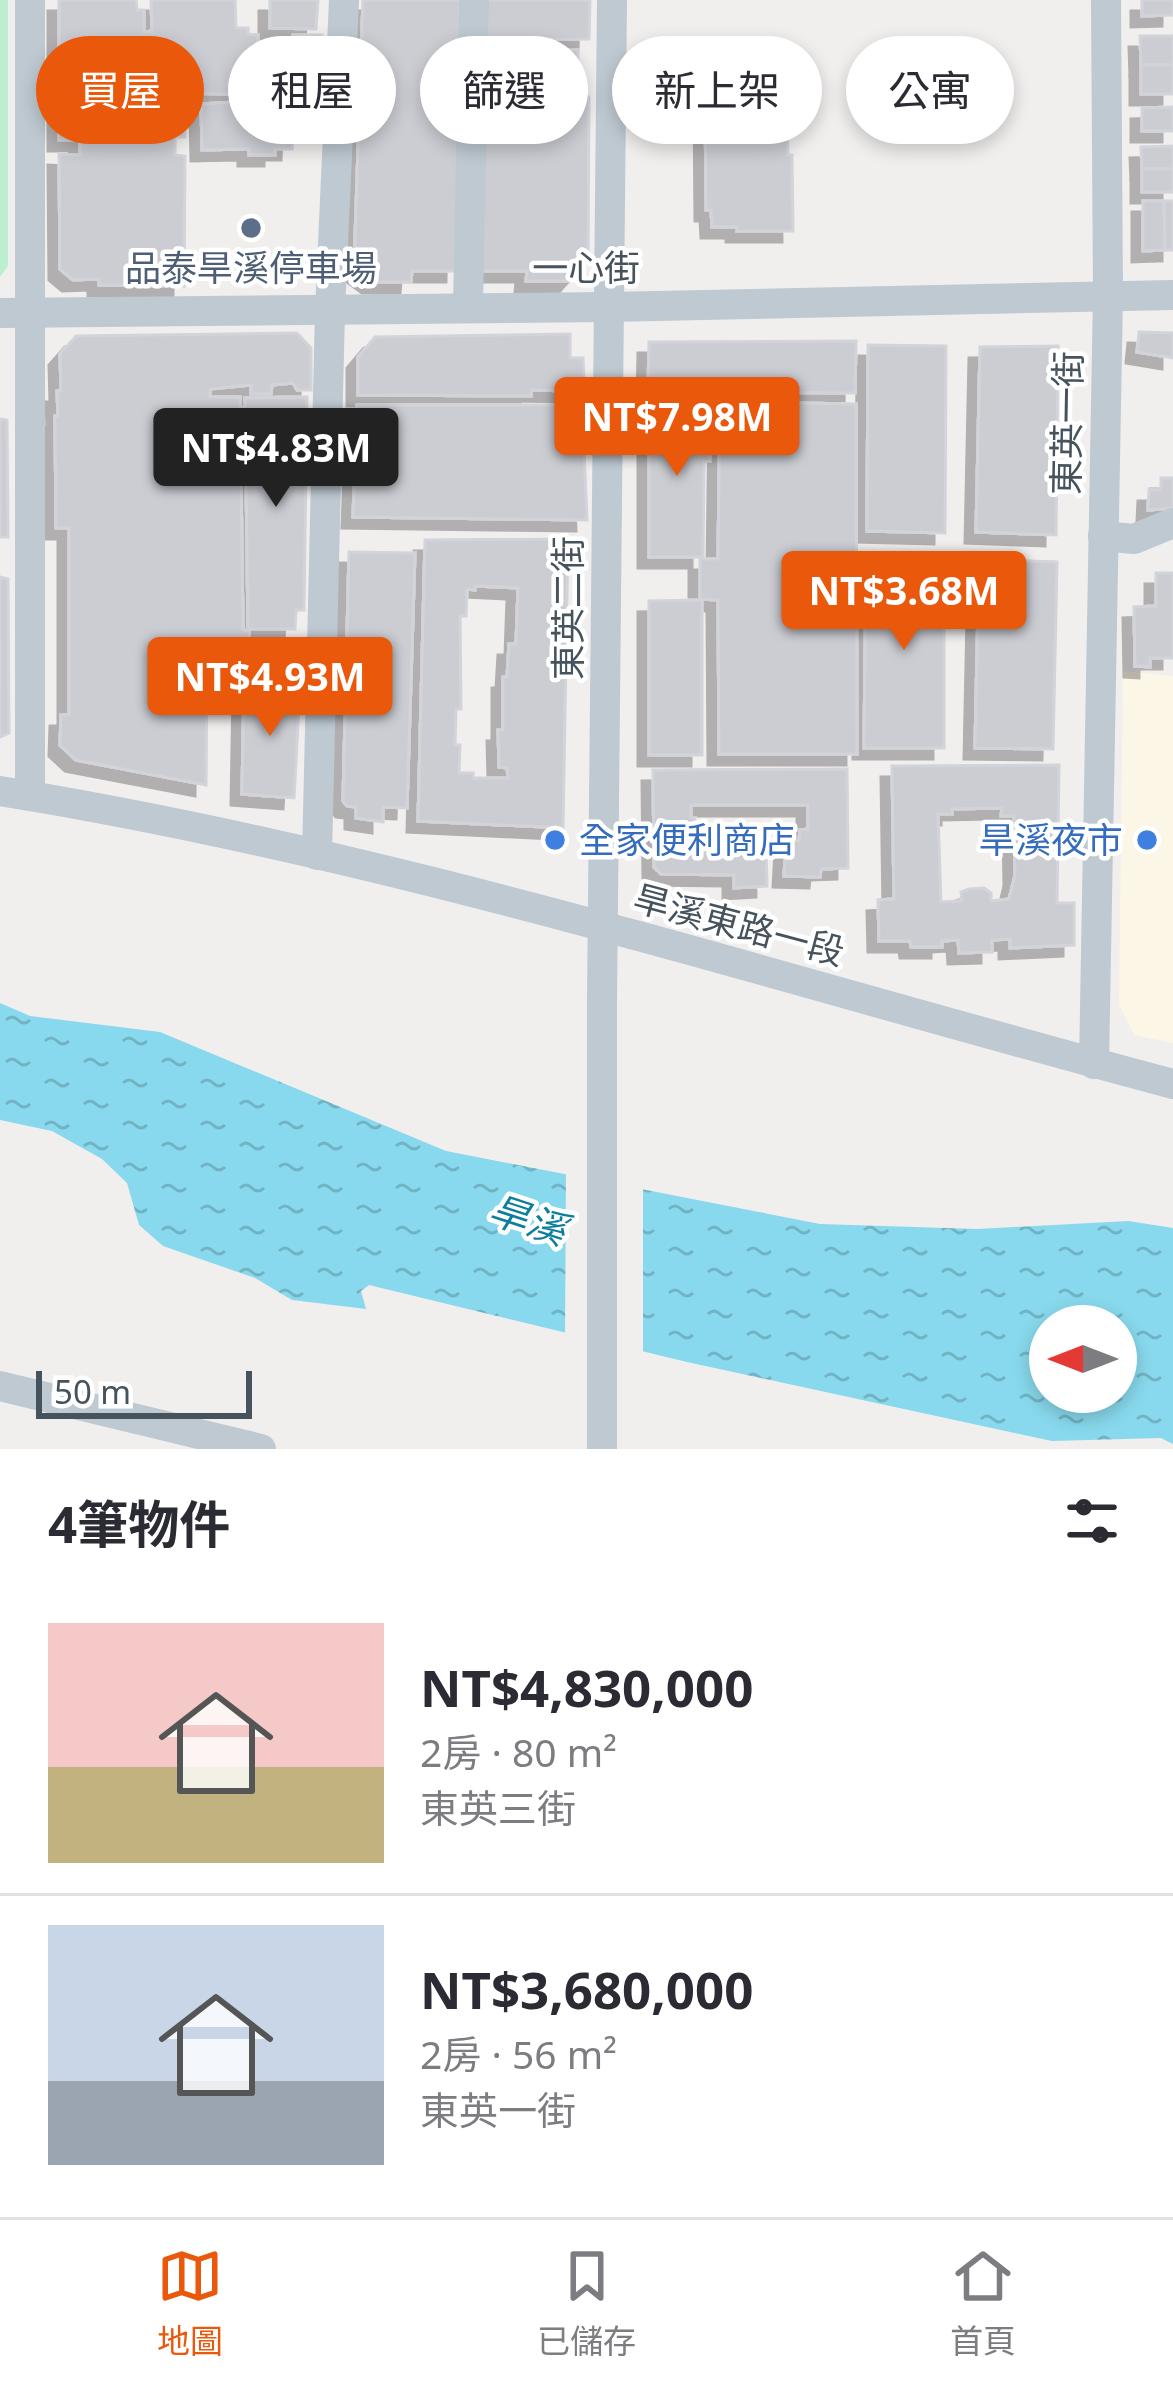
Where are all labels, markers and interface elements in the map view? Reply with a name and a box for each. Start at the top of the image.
chip: 買屋 [36,36,204,144]
chip: 租屋 [228,36,396,144]
chip: 篩選 [420,36,588,144]
chip: 新上架 [612,36,822,144]
chip: 公寓 [846,36,1014,144]
marker: 品泰旱溪停車場 [238,215,264,241]
place label: 品泰旱溪停車場 [125,243,377,292]
street label: 一心街 [532,243,640,292]
street label: 東英一街 [1041,351,1092,495]
pin: NT$7.98M [553,377,801,479]
text: NT$7.98M [581,389,773,442]
pin: NT$4.83M [152,408,400,510]
text: NT$4.83M [180,420,372,473]
street label: 東英二街 [543,536,592,680]
pin: NT$3.68M [780,551,1028,653]
text: NT$3.68M [808,563,1000,616]
pin: NT$4.93M [146,637,394,739]
text: NT$4.93M [174,649,366,702]
place label: 全家便利商店 [579,815,795,864]
place label: 旱溪夜市 [979,815,1123,864]
marker: 全家便利商店 [542,827,568,853]
marker: 旱溪夜市 [1134,827,1160,853]
street label: 旱溪東路一段 [628,873,850,976]
water label: 旱溪 [483,1181,578,1257]
north arrow [1029,1305,1137,1413]
map controls [1029,1305,1137,1413]
scale bar [36,1365,252,1418]
text: 50 m [54,1369,131,1414]
text: 4筆物件 [48,1488,230,1558]
icon: filters [1059,1488,1125,1554]
text: NT$4,830,000 [420,1652,753,1722]
icon: home [144,1671,288,1815]
text: 2房 · 80 m² [420,1725,617,1778]
text: 東英三街 [420,1781,576,1834]
text: NT$3,680,000 [420,1954,753,2024]
icon: home [144,1973,288,2117]
text: 2房 · 56 m² [420,2027,617,2080]
text: 東英一街 [420,2083,576,2136]
tab: 地圖 [157,2243,223,2363]
tab: 已儲存 [537,2243,636,2363]
tab: 首頁 [950,2243,1016,2363]

